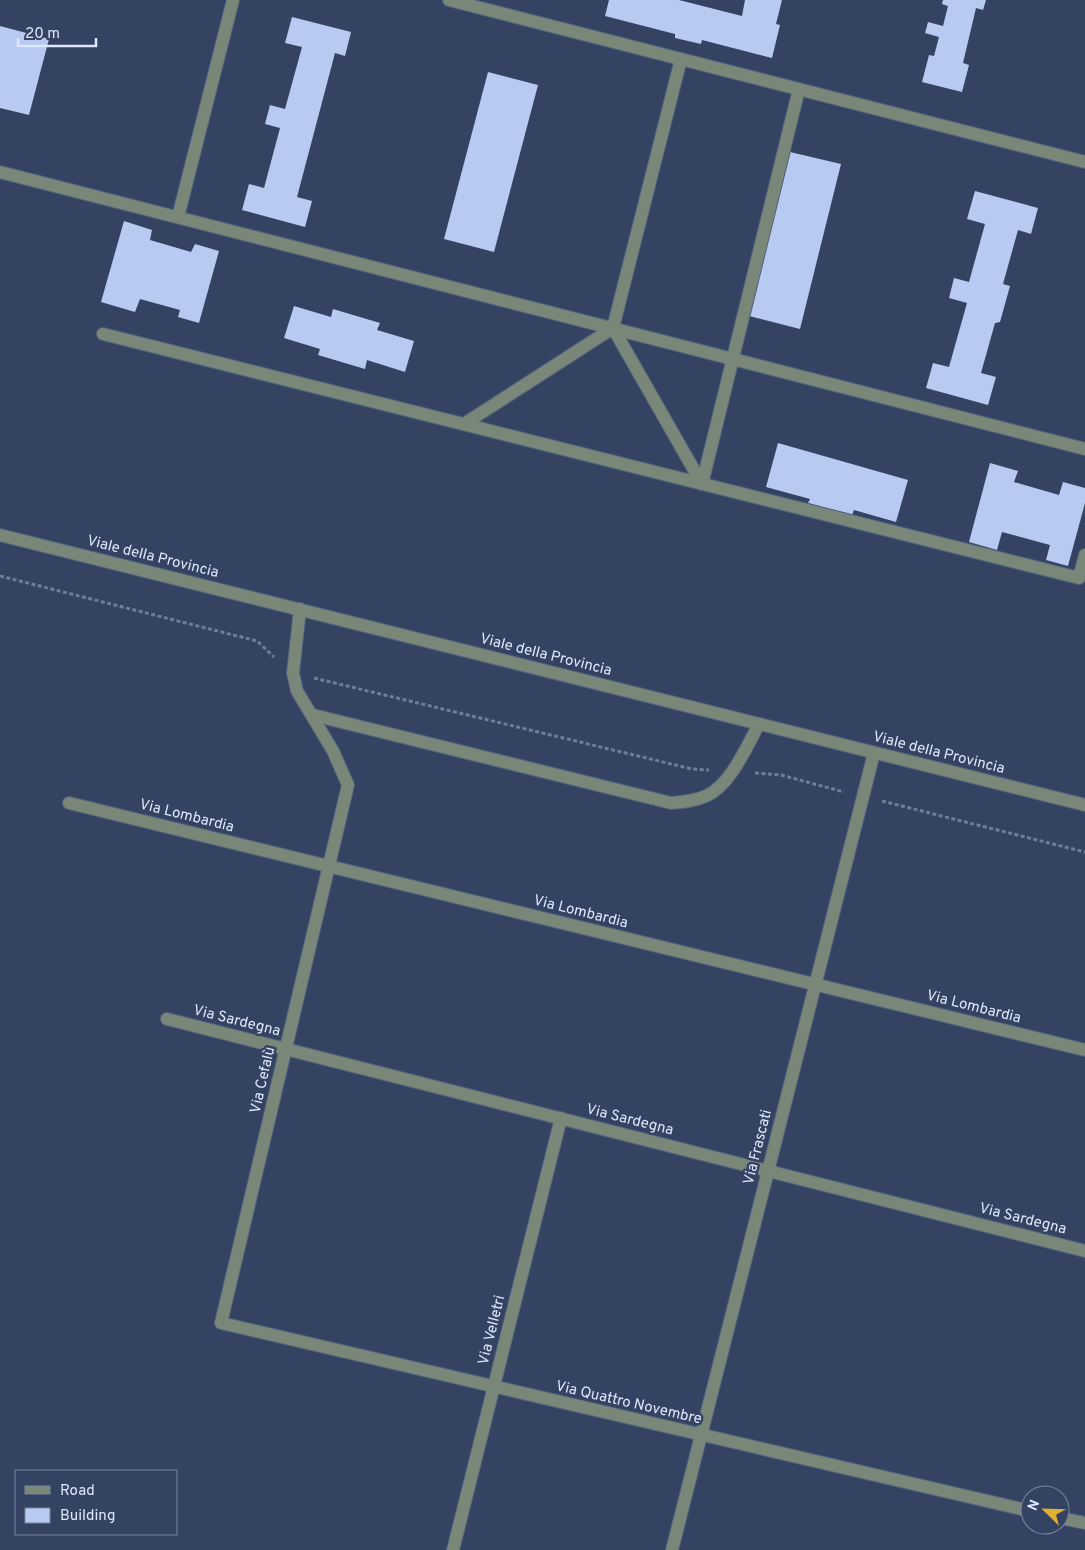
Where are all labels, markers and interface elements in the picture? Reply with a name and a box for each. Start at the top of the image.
scale bar [18,15,95,47]
text: 20 m [25,25,60,44]
street label: Viale della Provincia [85,532,221,583]
street label: Viale della Provincia [478,630,614,681]
street label: Viale della Provincia [871,728,1007,779]
street label: Via Lombardia [137,796,236,837]
street label: Via Lombardia [531,892,630,933]
street label: Via Lombardia [924,987,1023,1028]
street label: Via Sardegna [191,1001,282,1041]
street label: Via Cefalù [247,1045,280,1115]
street label: Via Sardegna [584,1100,675,1140]
street label: Via Frascati [740,1108,777,1187]
street label: Via Sardegna [977,1199,1068,1239]
street label: Via Velletri [475,1293,510,1367]
street label: Via Quattro Novembre [554,1377,704,1430]
legend [15,1470,178,1535]
text: Road [60,1482,95,1501]
north arrow [1020,1485,1070,1535]
text: N [1025,1498,1044,1513]
text: Building [60,1507,115,1526]

